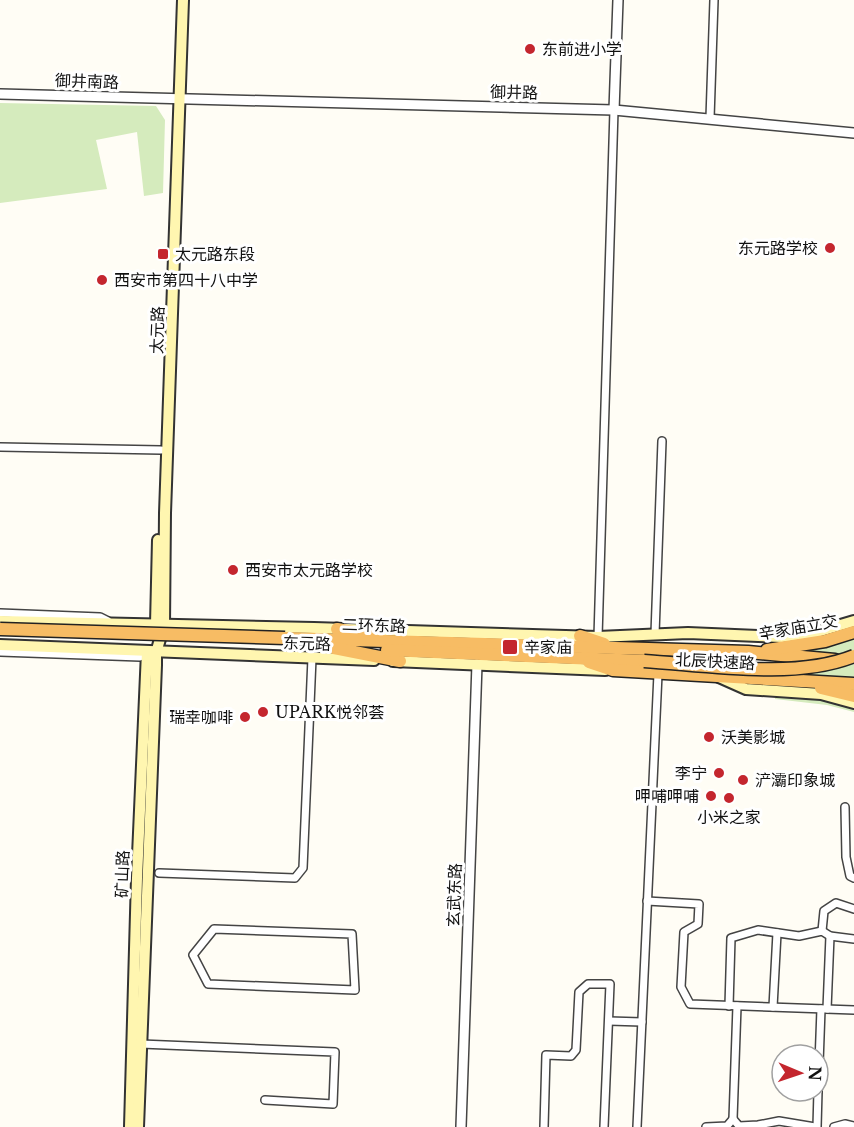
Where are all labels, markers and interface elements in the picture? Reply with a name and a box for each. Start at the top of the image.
place label: 东前进小学 [542,39,622,59]
marker: 东前进小学 [523,42,537,56]
street label: 御井南路 [55,70,119,92]
street label: 御井路 [490,82,538,102]
place label: 东元路学校 [738,238,818,258]
marker: 东元路学校 [823,241,837,255]
place label: 太元路东段 [175,244,255,264]
marker: 太元路东段 [156,247,170,261]
place label: 西安市第四十八中学 [114,270,258,290]
marker: 西安市第四十八中学 [95,273,109,287]
street label: 太元路 [146,306,168,354]
place label: 西安市太元路学校 [245,560,373,580]
marker: 西安市太元路学校 [226,563,240,577]
street label: 辛家庙立交 [757,610,839,644]
street label: 二环东路 [342,614,406,636]
street label: 东元路 [283,632,331,654]
place label: 辛家庙 [524,637,572,657]
marker: 辛家庙 [501,638,519,656]
street label: 北辰快速路 [675,649,755,673]
place label: UPARK悦邻荟 [275,702,384,722]
marker: UPARK悦邻荟 [256,705,270,719]
place label: 瑞幸咖啡 [169,707,233,727]
marker: 瑞幸咖啡 [238,710,252,724]
place label: 沃美影城 [721,727,785,747]
marker: 沃美影城 [702,730,716,744]
place label: 李宁 [675,763,707,783]
marker: 李宁 [712,766,726,780]
place label: 浐灞印象城 [755,770,835,790]
marker: 浐灞印象城 [736,773,750,787]
place label: 呷哺呷哺 [635,786,699,806]
marker: 呷哺呷哺 [704,789,718,803]
marker: 小米之家 [722,791,736,805]
place label: 小米之家 [697,807,761,827]
street label: 矿山路 [111,850,133,898]
street label: 玄武东路 [443,863,465,927]
north arrow [770,1043,830,1103]
text: N [805,1066,825,1081]

